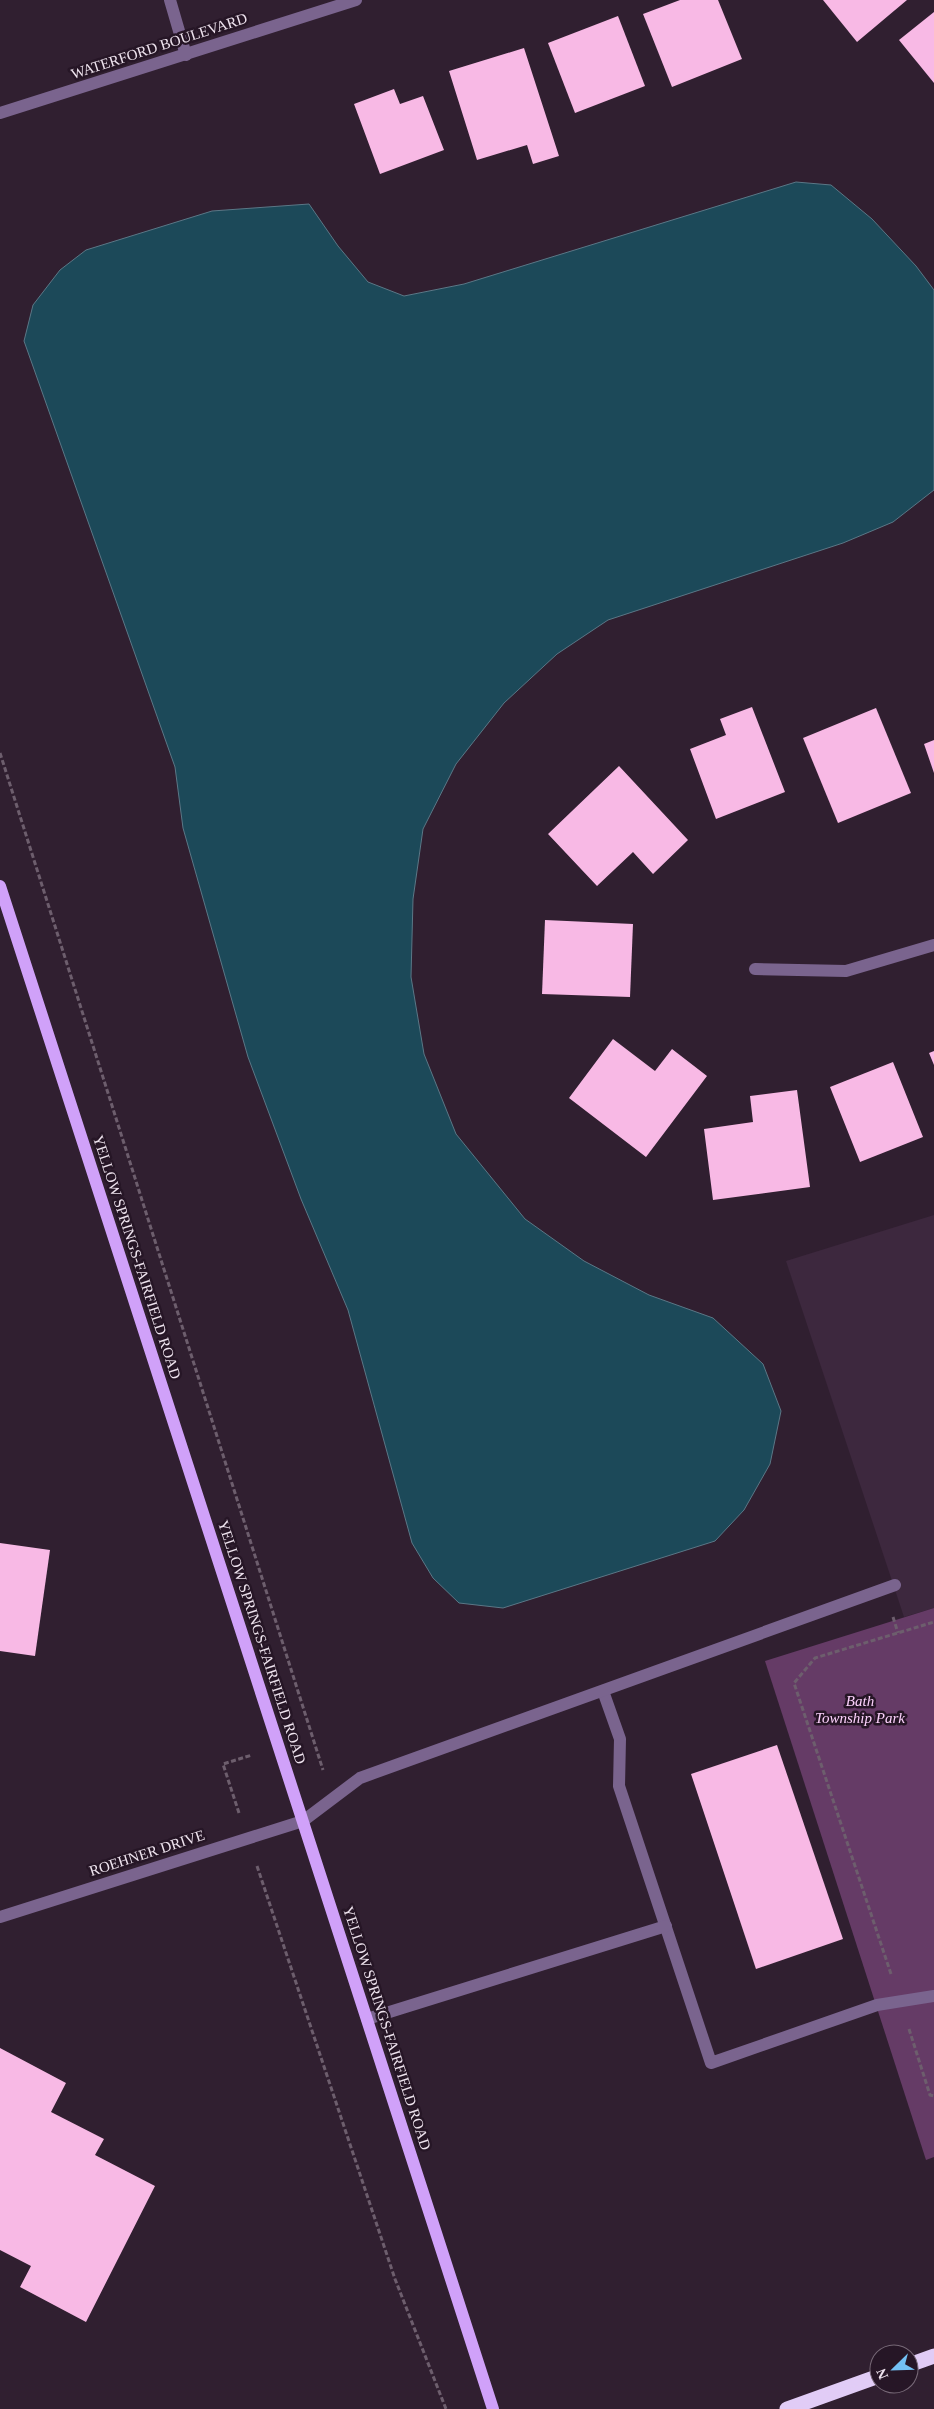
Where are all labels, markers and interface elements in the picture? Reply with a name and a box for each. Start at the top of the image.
street label: WATERFORD BOULEVARD [69,10,249,82]
street label: YELLOW SPRINGS-FAIRFIELD ROAD [90,1133,184,1381]
street label: YELLOW SPRINGS-FAIRFIELD ROAD [215,1518,309,1766]
park label: Bath Township Park [815,1693,905,1726]
street label: ROEHNER DRIVE [87,1827,207,1879]
street label: YELLOW SPRINGS-FAIRFIELD ROAD [340,1904,434,2152]
north arrow [869,2344,919,2394]
text: N [874,2366,891,2381]

